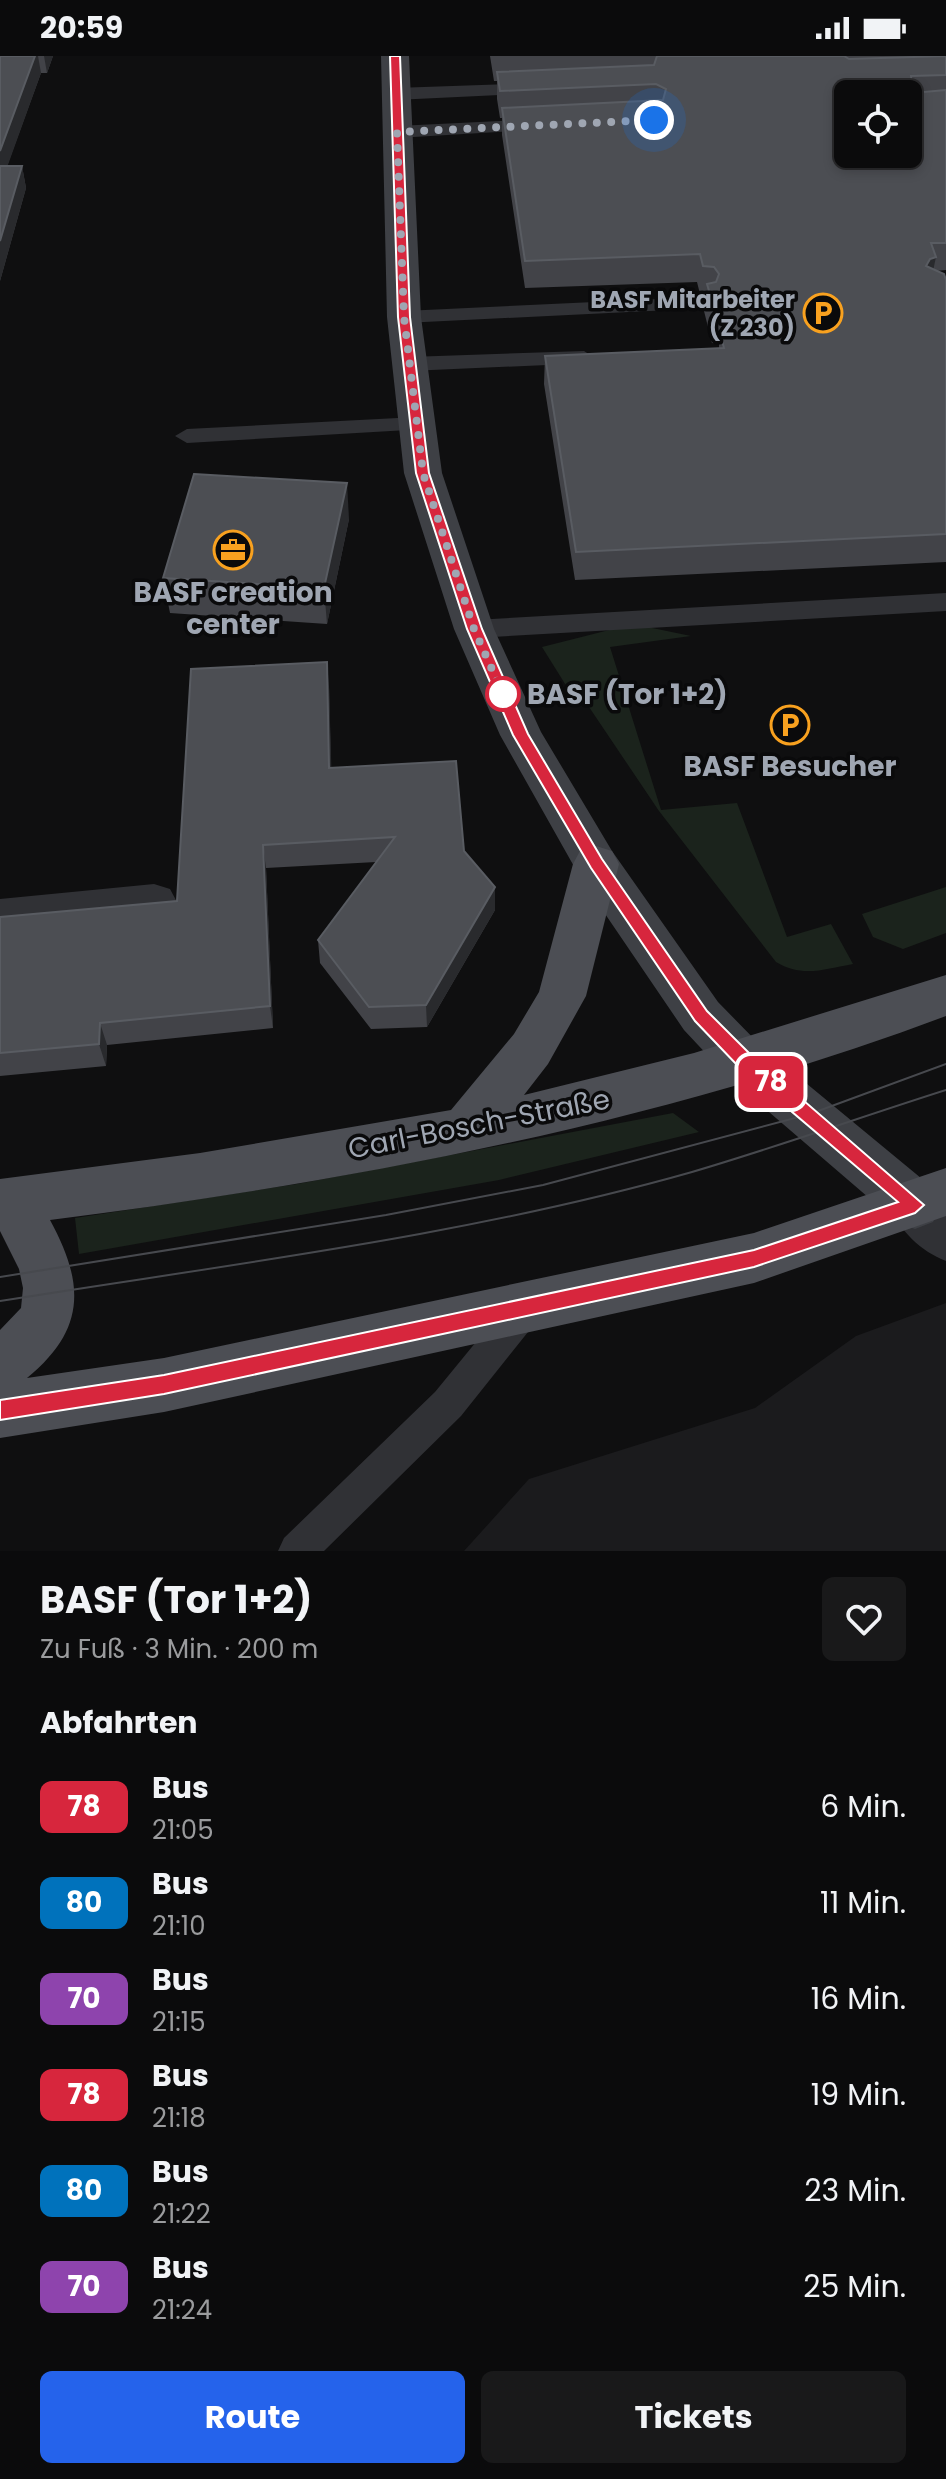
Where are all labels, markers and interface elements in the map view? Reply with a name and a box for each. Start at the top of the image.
text: 20:59 [40,6,123,49]
map controls [834,80,922,168]
button: locate [834,80,922,168]
your location [634,100,674,140]
place label: BASF Mitarbeiter (Z 230) [590,283,795,344]
parking icon: BASF Mitarbeiter (Z 230) [802,292,844,334]
office icon: BASF creation center [212,529,254,571]
place label: BASF creation center [133,573,333,644]
place label: BASF (Tor 1+2) [527,675,728,714]
marker: BASF (Tor 1+2) [486,677,520,711]
parking icon: BASF Besucher [769,704,811,746]
place label: BASF Besucher [684,747,896,786]
line badge: 78 [735,1056,807,1108]
text: 78 [754,1062,788,1101]
street label: Carl-Bosch-Straße [345,1080,613,1168]
text: BASF (Tor 1+2) [40,1573,312,1626]
button: heart [822,1577,906,1661]
text: Zu Fuß · 3 Min. · 200 m [40,1631,318,1667]
text: Abfahrten [40,1701,198,1744]
text: Bus [152,1766,209,1809]
text: 6 Min. [820,1785,906,1828]
text: 78 [67,1787,101,1826]
text: 21:05 [152,1812,213,1848]
text: Bus [152,1862,209,1905]
text: 11 Min. [820,1881,906,1924]
text: 80 [66,1883,102,1922]
text: 21:10 [152,1908,205,1944]
text: Bus [152,1958,209,2001]
text: 16 Min. [811,1977,906,2020]
text: 70 [67,1979,101,2018]
text: 21:15 [152,2004,205,2040]
text: Bus [152,2054,209,2097]
text: 19 Min. [811,2073,906,2116]
text: 78 [67,2075,101,2114]
text: 21:18 [152,2100,206,2136]
text: Bus [152,2150,209,2193]
text: 23 Min. [804,2169,906,2212]
text: 80 [66,2171,102,2210]
text: 21:22 [152,2196,211,2232]
text: Bus [152,2246,209,2289]
text: 25 Min. [803,2265,906,2308]
text: 70 [67,2267,101,2306]
text: 21:24 [152,2292,212,2328]
button: Route [40,2371,465,2463]
button: Tickets [481,2371,906,2463]

